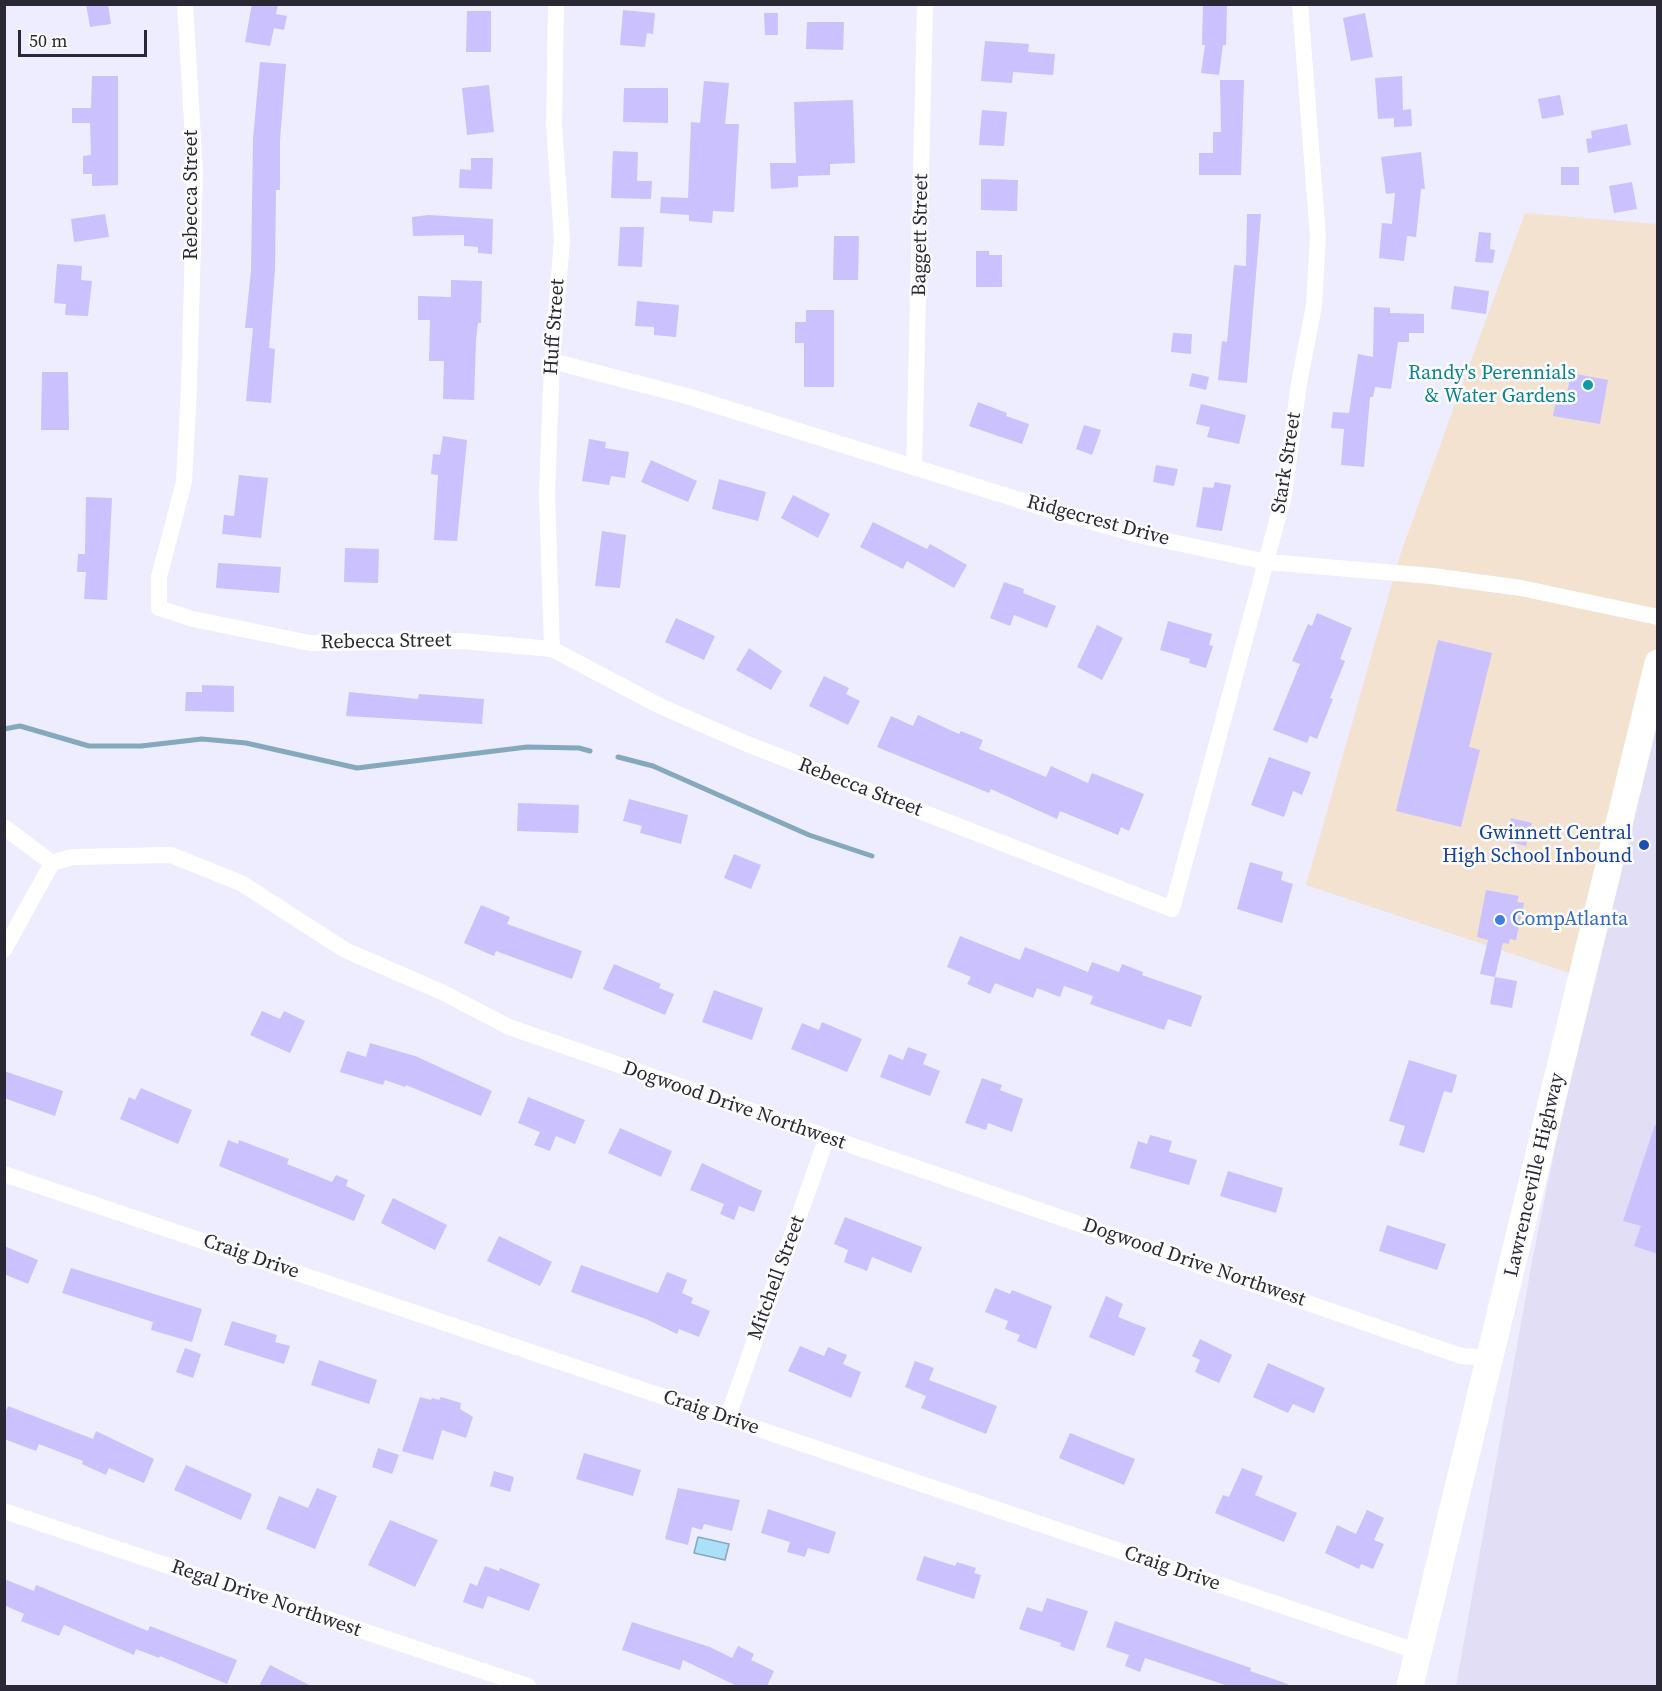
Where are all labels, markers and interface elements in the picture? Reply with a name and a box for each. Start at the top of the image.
scale bar [21,18,150,56]
text: 50 m [29,28,67,53]
street label: Rebecca Street [180,130,204,260]
street label: Baggett Street [908,173,934,297]
street label: Huff Street [540,278,570,376]
place label: Randy's Perennials & Water Gardens [1408,362,1576,409]
marker: Randy's Perennials & Water Gardens [1581,378,1595,392]
street label: Stark Street [1267,411,1307,515]
street label: Ridgecrest Drive [1024,490,1172,552]
street label: Rebecca Street [320,629,452,655]
street label: Rebecca Street [795,753,925,823]
place label: Gwinnett Central High School Inbound [1442,822,1632,869]
marker: Gwinnett Central High School Inbound [1637,838,1651,852]
place label: CompAtlanta [1512,908,1628,932]
marker: CompAtlanta [1493,913,1507,927]
street label: Dogwood Drive Northwest [620,1057,848,1155]
street label: Lawrenceville Highway [1500,1071,1570,1279]
street label: Mitchell Street [743,1213,811,1343]
street label: Dogwood Drive Northwest [1080,1214,1308,1312]
street label: Craig Drive [200,1229,302,1285]
street label: Craig Drive [660,1385,762,1441]
street label: Craig Drive [1121,1541,1223,1597]
street label: Regal Drive Northwest [168,1555,364,1643]

